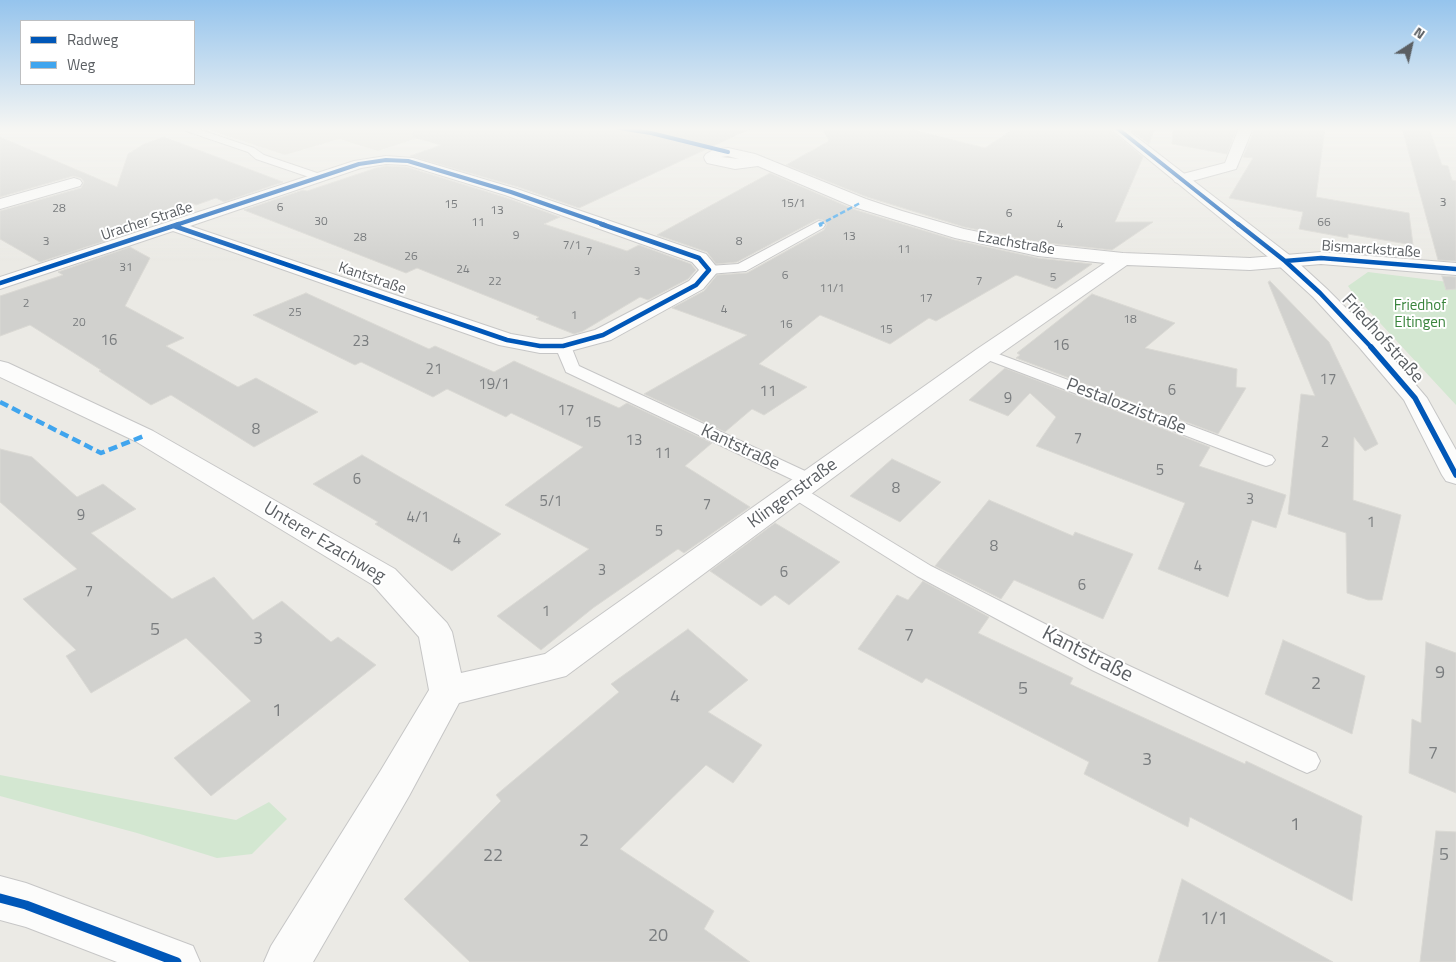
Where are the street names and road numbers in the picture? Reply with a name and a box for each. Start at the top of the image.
street label: Uracher Straße [99,199,195,245]
street label: Ezachstraße [976,228,1056,260]
street label: Bismarckstraße [1321,238,1421,262]
street label: Kantstraße [336,259,408,299]
street label: Friedhofstraße [1336,290,1428,388]
street label: Pestalozzistraße [1063,374,1189,440]
street label: Kantstraße [697,420,783,476]
street label: Klingenstraße [744,454,842,534]
street label: Unterer Ezachweg [259,498,389,588]
street label: Kantstraße [1037,621,1137,689]

